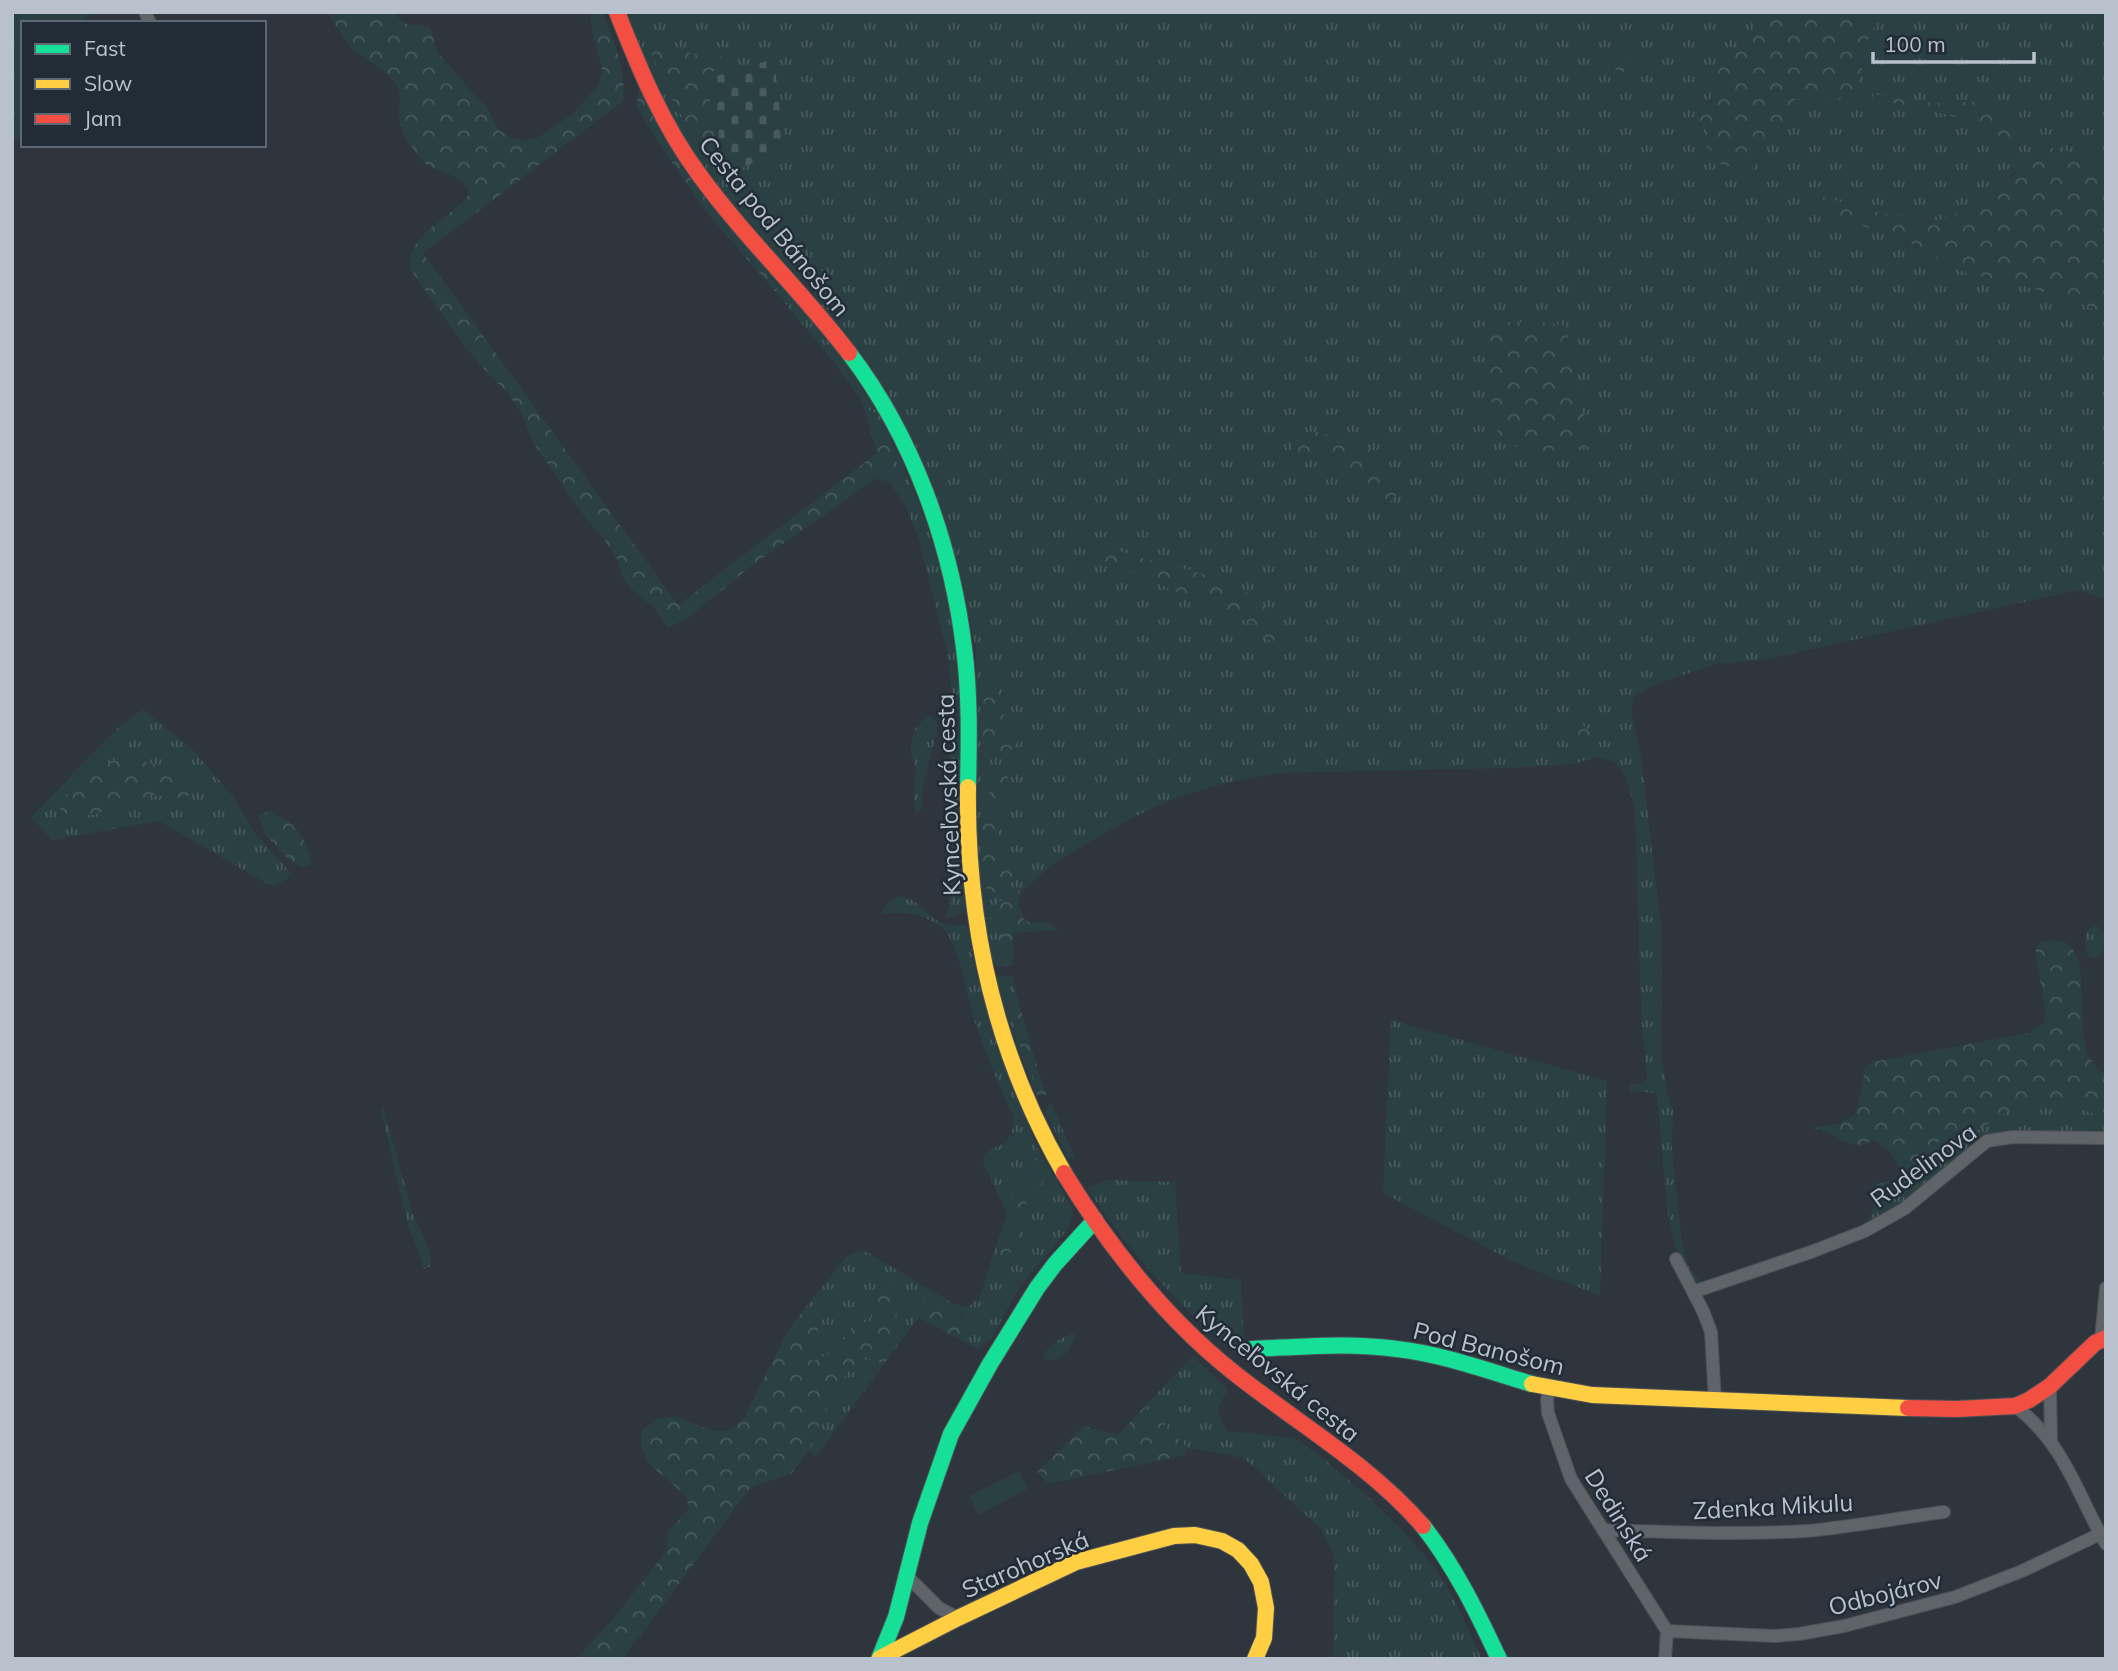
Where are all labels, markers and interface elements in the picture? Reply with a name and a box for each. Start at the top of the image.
legend [21,21,266,147]
scale bar [1873,21,2034,65]
text: 100 m [1884,31,1946,57]
text: Fast [84,35,126,61]
text: Slow [84,70,132,96]
text: Jam [84,105,122,131]
street label: Cesta pod Bánošom [693,130,857,322]
street label: Kynceľovská cesta [929,694,967,896]
street label: Rudelinova [1864,1116,1982,1214]
street label: Kynceľovská cesta [1190,1298,1366,1448]
street label: Pod Banošom [1410,1315,1568,1381]
street label: Dedinská [1579,1463,1659,1567]
street label: Zdenka Mikulu [1692,1487,1854,1525]
street label: Starohorská [957,1524,1093,1604]
street label: Odbojárov [1825,1564,1945,1622]

